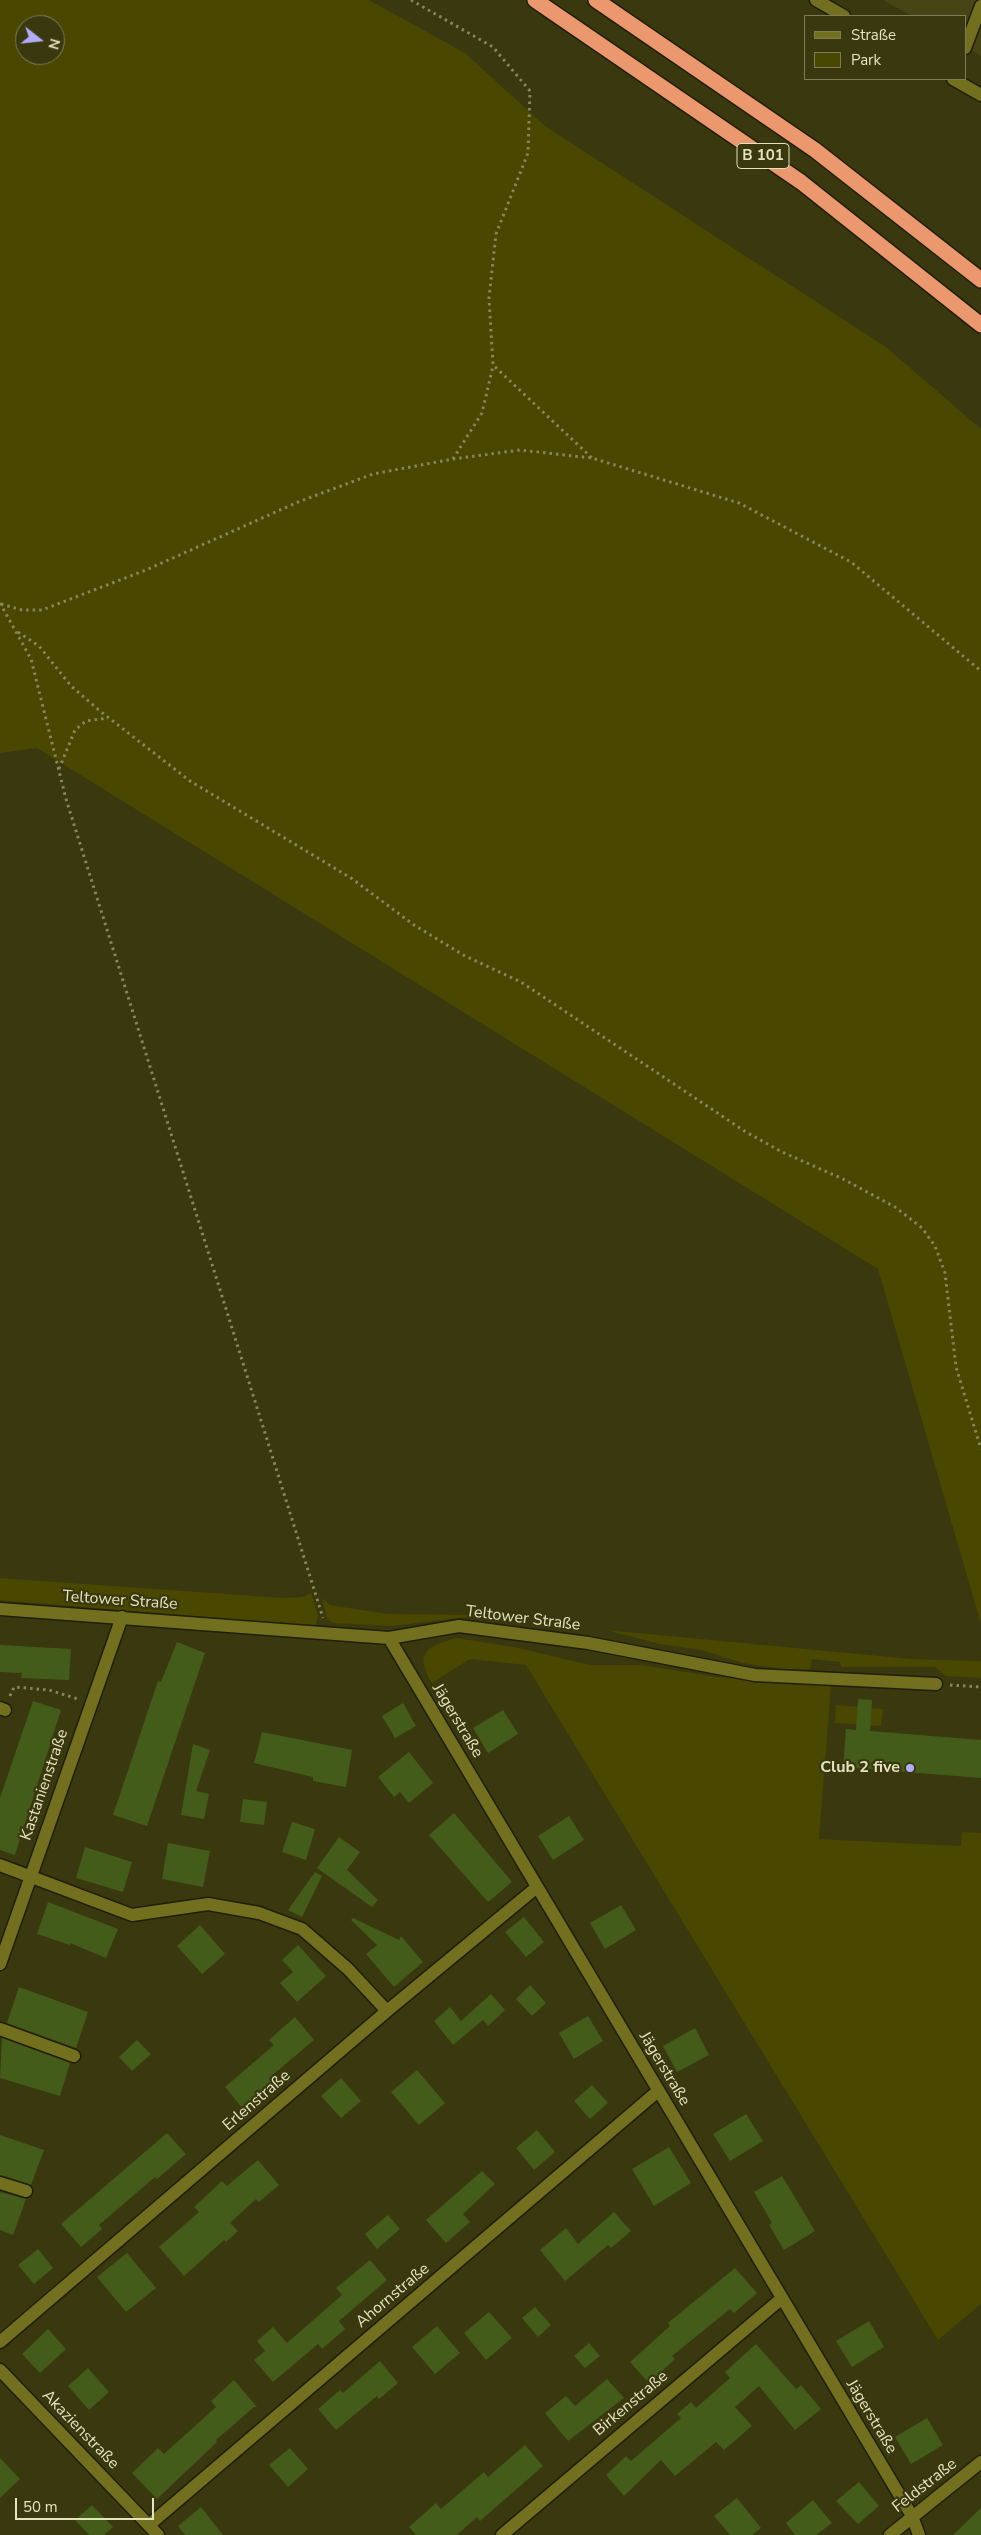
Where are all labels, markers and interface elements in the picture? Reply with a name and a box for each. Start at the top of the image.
north arrow [15,15,65,65]
legend [804,15,966,80]
text: Straße [851,25,896,45]
text: N [43,36,65,52]
text: Park [851,50,881,70]
road number: B 101 [737,144,789,168]
street label: Teltower Straße [62,1587,178,1615]
street label: Teltower Straße [465,1602,581,1636]
street label: Jägerstraße [427,1681,487,1761]
street label: Kastanienstraße [17,1727,73,1843]
place label: Club 2 five [820,1758,900,1778]
marker: Club 2 five [904,1762,916,1774]
street label: Jägerstraße [634,2029,694,2109]
street label: Erlenstraße [219,2067,295,2135]
street label: Ahornstraße [352,2260,434,2332]
street label: Birkenstraße [590,2367,672,2441]
street label: Jägerstraße [841,2377,901,2457]
street label: Akazienstraße [38,2386,122,2474]
street label: Feldstraße [889,2455,961,2517]
scale bar [18,2488,156,2520]
text: 50 m [23,2497,58,2517]

